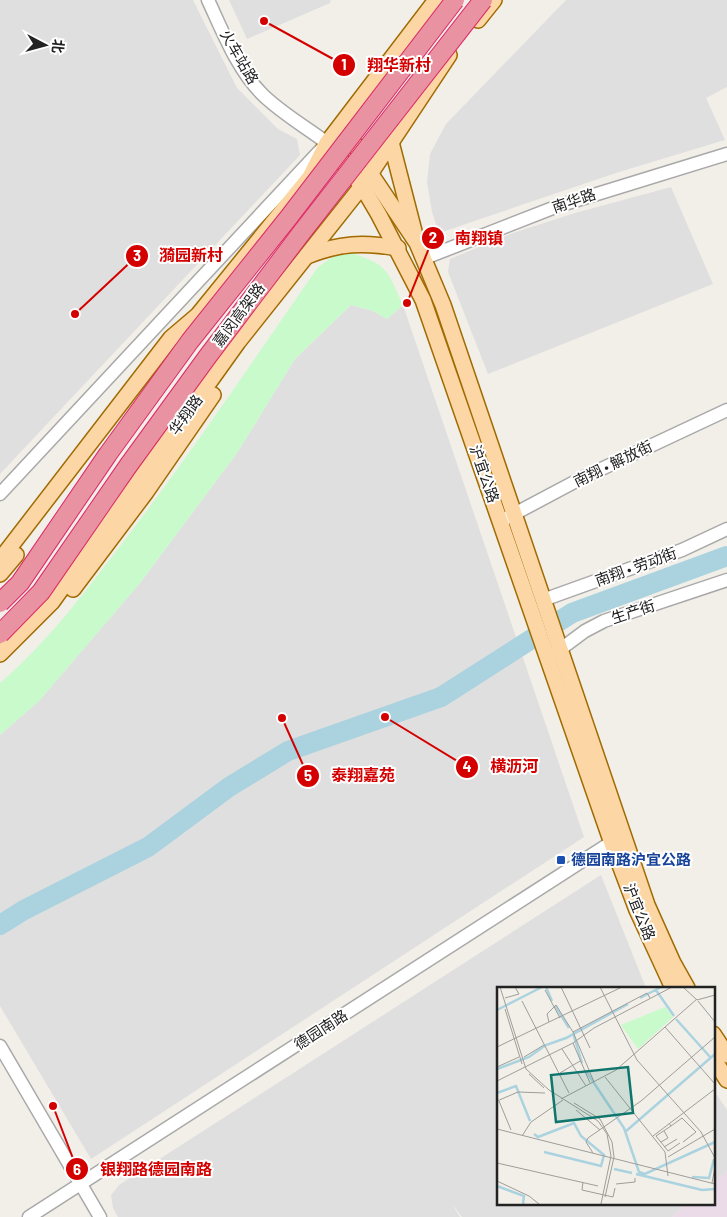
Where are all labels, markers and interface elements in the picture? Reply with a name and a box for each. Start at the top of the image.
north arrow [20,20,70,70]
street label: 火车站路 [217,26,263,87]
text: 北 [49,39,68,54]
callout: 翔华新村 [332,49,441,80]
text: 1 [341,55,347,73]
text: 翔华新村 [367,55,431,74]
street label: 南华路 [549,184,598,216]
callout: 南翔镇 [420,222,513,253]
text: 2 [429,228,437,246]
text: 南翔镇 [455,228,503,247]
callout: 漪园新村 [124,240,233,271]
text: 漪园新村 [159,245,223,264]
text: 3 [133,246,141,264]
street label: 嘉闵高架路 [208,279,268,350]
street label: 华翔路 [165,391,206,438]
street label: 南翔 • 解放街 [570,436,655,490]
street label: 沪宜公路 [467,442,503,505]
street label: 南翔 • 劳动街 [592,543,679,589]
street label: 生产街 [609,596,657,627]
callout: 横沥河 [455,751,548,782]
text: 横沥河 [490,756,538,775]
text: 4 [462,757,472,775]
callout: 泰翔嘉苑 [296,760,405,791]
text: 泰翔嘉苑 [331,765,395,784]
text: 5 [304,766,312,784]
place label: 德园南路沪宜公路 [571,850,691,868]
marker: 德园南路沪宜公路 [555,854,567,866]
street label: 沪宜公路 [620,880,660,943]
inset map [497,987,714,1204]
street label: 德园南路 [290,1005,351,1053]
callout: 银翔路德园南路 [65,1154,222,1185]
text: 银翔路德园南路 [100,1159,212,1178]
text: 6 [73,1160,81,1178]

